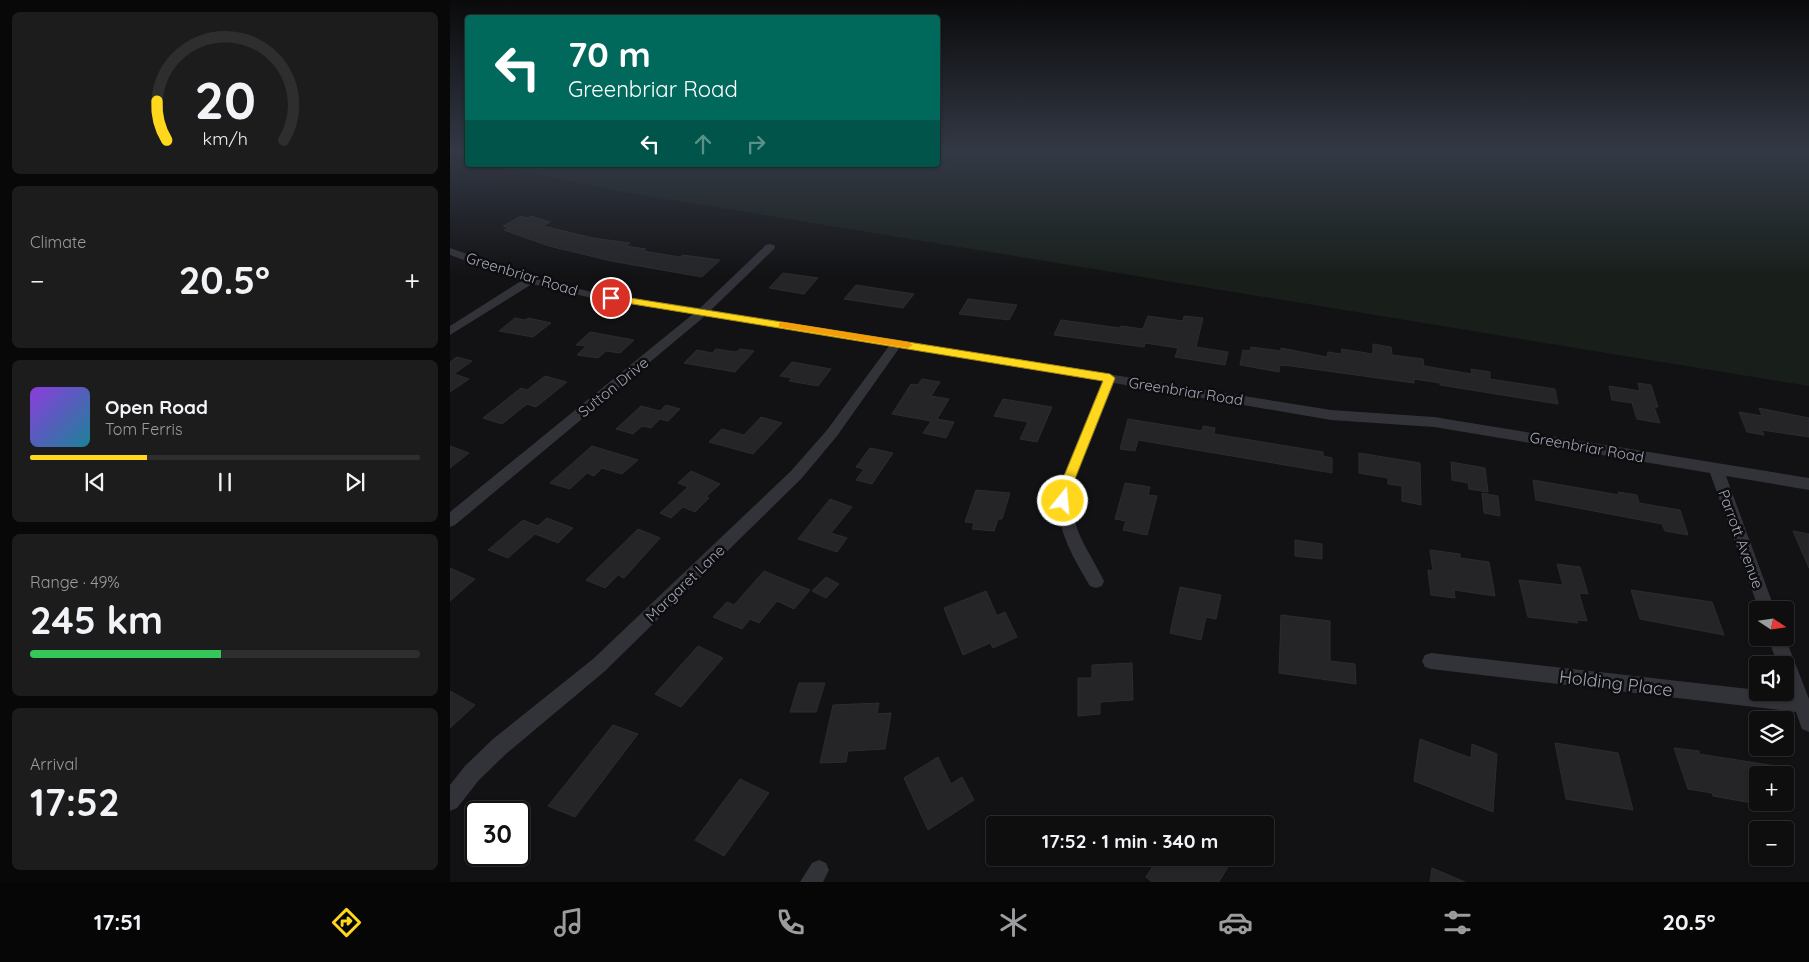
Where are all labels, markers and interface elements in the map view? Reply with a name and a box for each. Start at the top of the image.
text: 70 m [568,32,651,76]
icon: left [485,35,550,100]
text: 20 [194,67,256,132]
text: Greenbriar Road [568,75,738,103]
text: km/h [202,127,248,149]
icon: left [636,130,664,158]
icon: ahead [689,130,717,158]
icon: right [742,130,770,158]
text: Climate [30,232,86,252]
street label: Greenbriar Road [464,248,580,300]
text: 20.5° [179,256,270,304]
text: − [30,263,45,298]
text: + [404,263,420,298]
pin [590,277,632,319]
icon: arrive [597,284,625,312]
street label: Sutton Drive [574,353,652,421]
street label: Greenbriar Road [1127,373,1245,409]
text: Open Road [105,395,208,419]
text: Tom Ferris [105,419,182,439]
street label: Greenbriar Road [1528,428,1646,466]
icon: previous [81,468,109,496]
icon: pause [211,468,239,496]
icon: next [341,468,369,496]
position arrow [1036,474,1088,526]
street label: Parrott Avenue [1714,487,1768,591]
street label: Margaret Lane [641,540,729,626]
text: Range · 49% [30,572,120,592]
text: 245 km [30,596,163,644]
north arrow [1749,601,1794,646]
map controls [1749,601,1794,866]
button: sound [1749,656,1794,701]
street label: Holding Place [1558,665,1674,701]
button: layers [1749,711,1794,756]
text: Arrival [30,754,78,774]
button: + [1749,766,1794,811]
text: 17:52 [30,778,120,826]
speed limit sign: 30 [465,801,530,866]
button: − [1749,821,1794,866]
text: 17:52 · 1 min · 340 m [1042,829,1218,853]
icon: directions [329,905,364,940]
icon: music [551,905,586,940]
icon: phone [773,905,808,940]
icon: climate [996,905,1031,940]
icon: car [1218,905,1253,940]
icon: filters [1440,905,1475,940]
text: 17:51 [94,908,142,936]
text: 20.5° [1662,908,1715,936]

